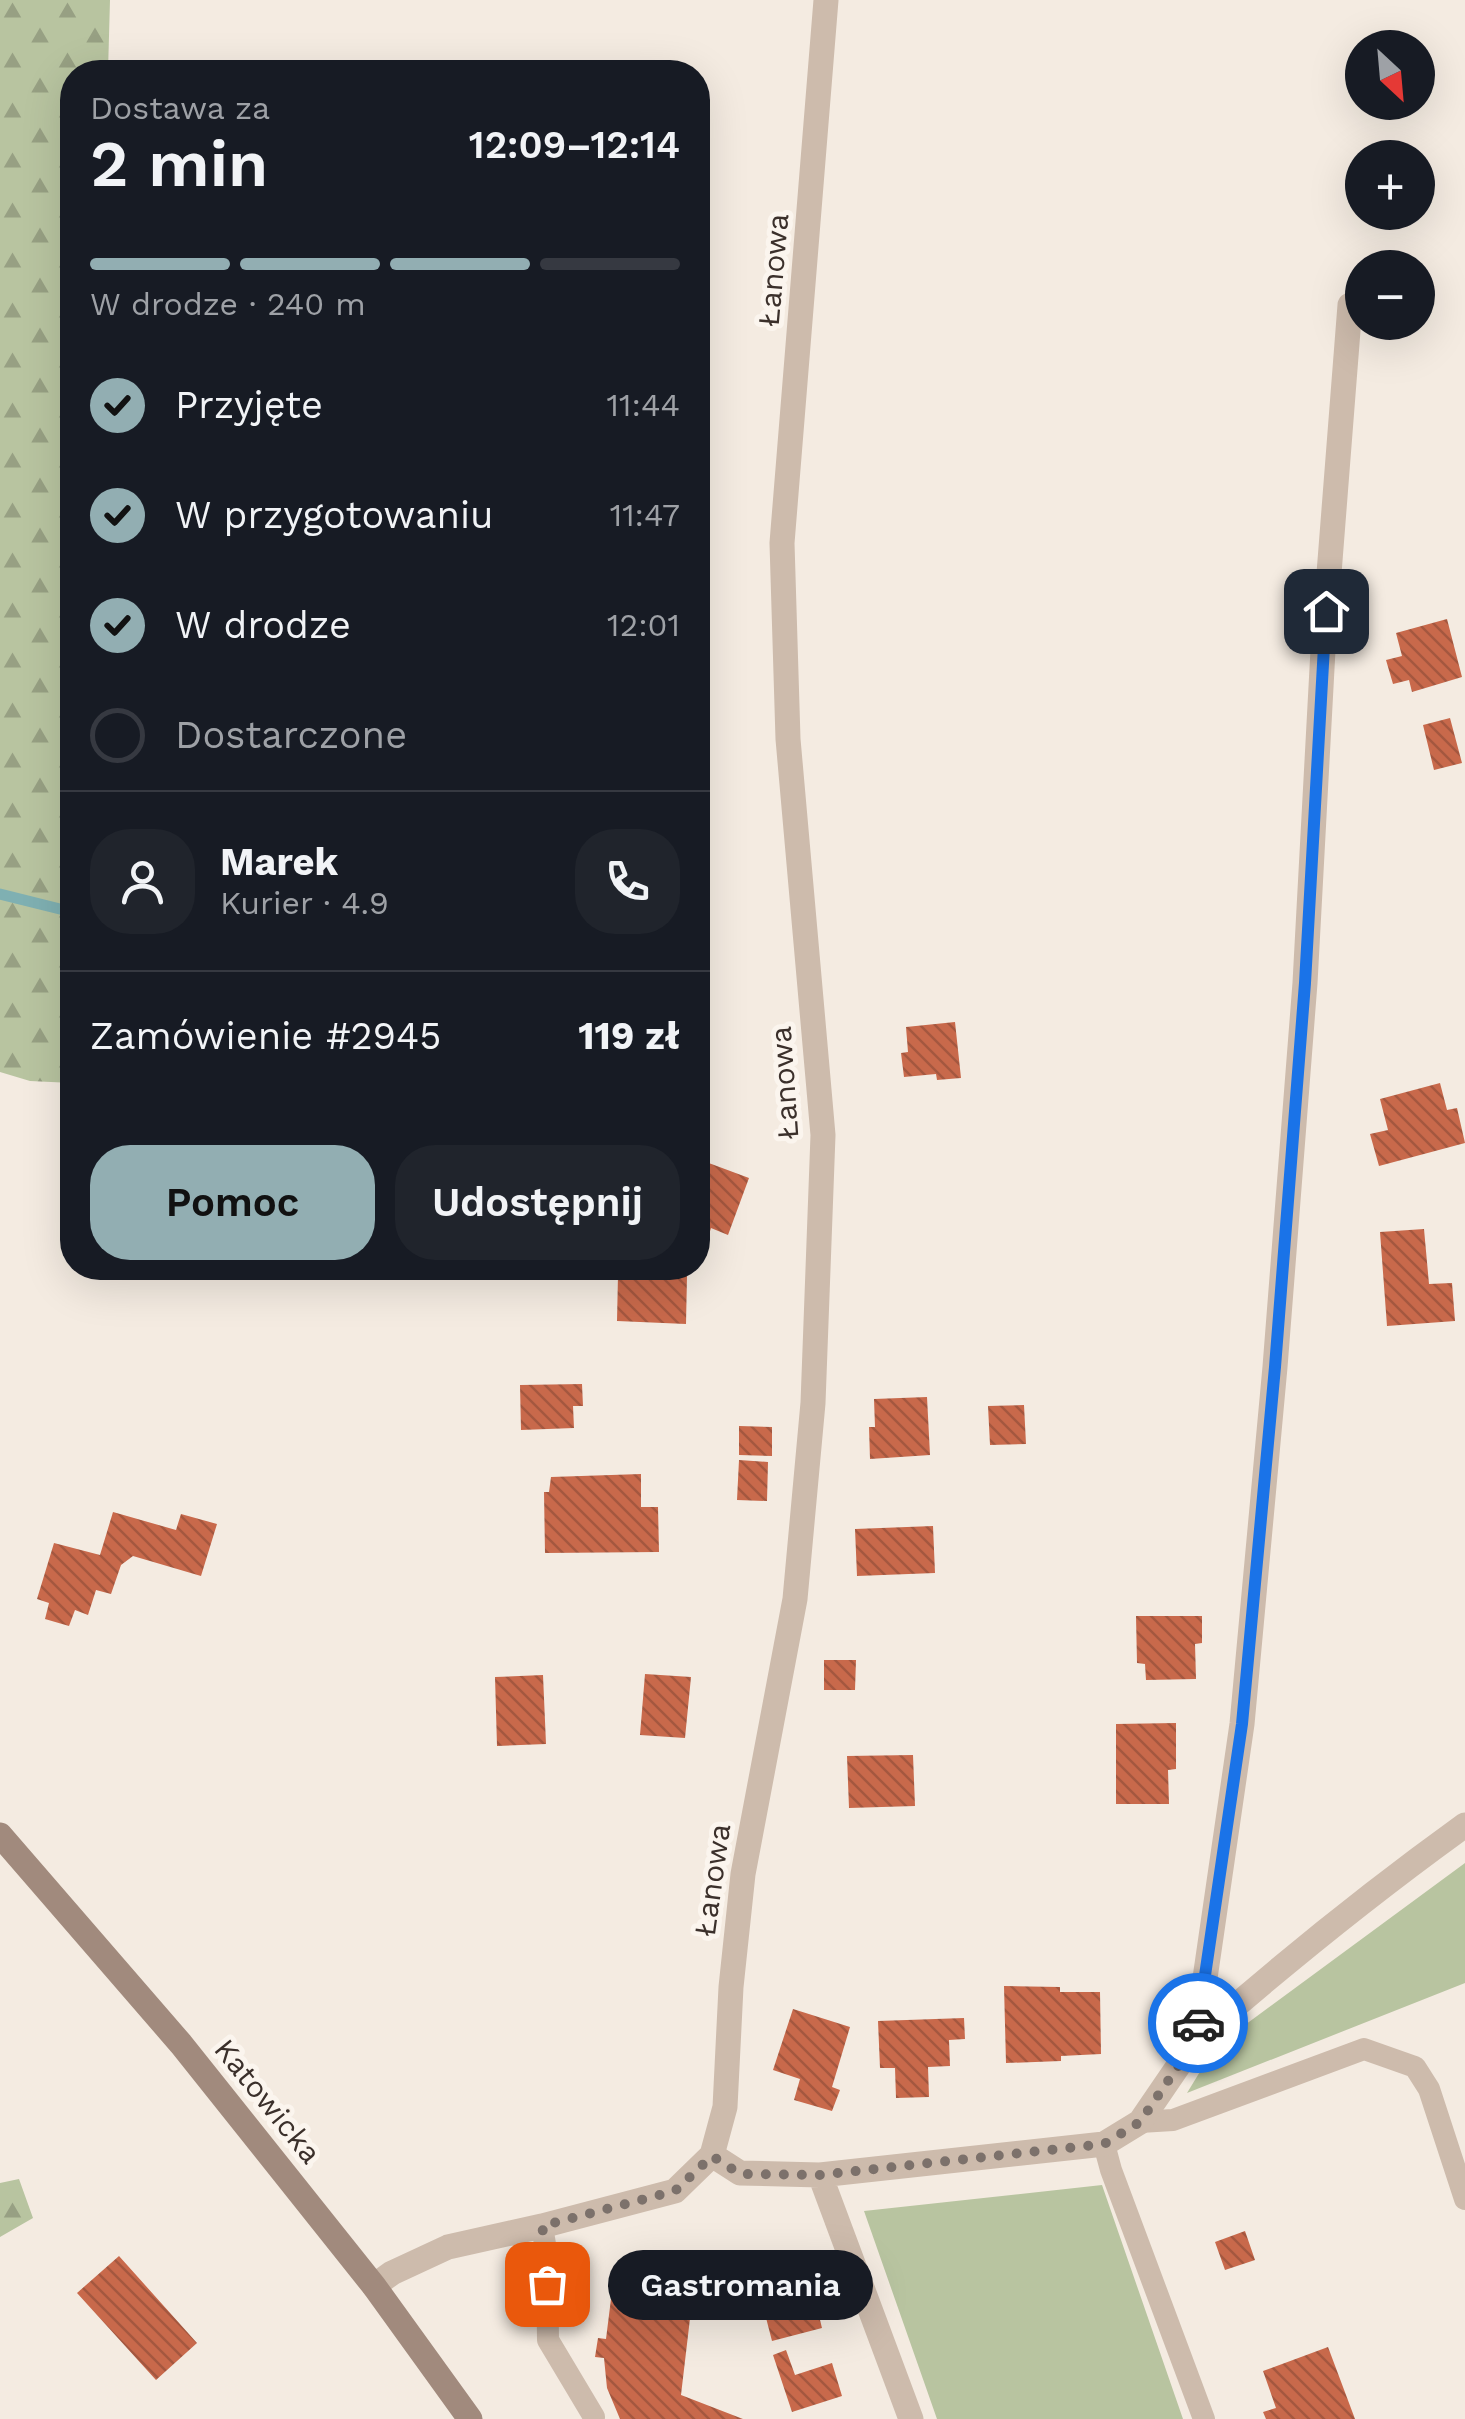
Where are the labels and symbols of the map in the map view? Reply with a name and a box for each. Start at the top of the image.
north arrow [1345,30,1435,120]
street label: Łanowa [751,212,795,328]
pin [1284,569,1369,654]
street label: Łanowa [763,1025,805,1141]
street label: Łanowa [687,1821,737,1939]
courier [1148,1973,1248,2073]
street label: Katowicka [207,2032,329,2170]
pin [505,2242,590,2327]
callout: Gastromania [607,2249,872,2319]

